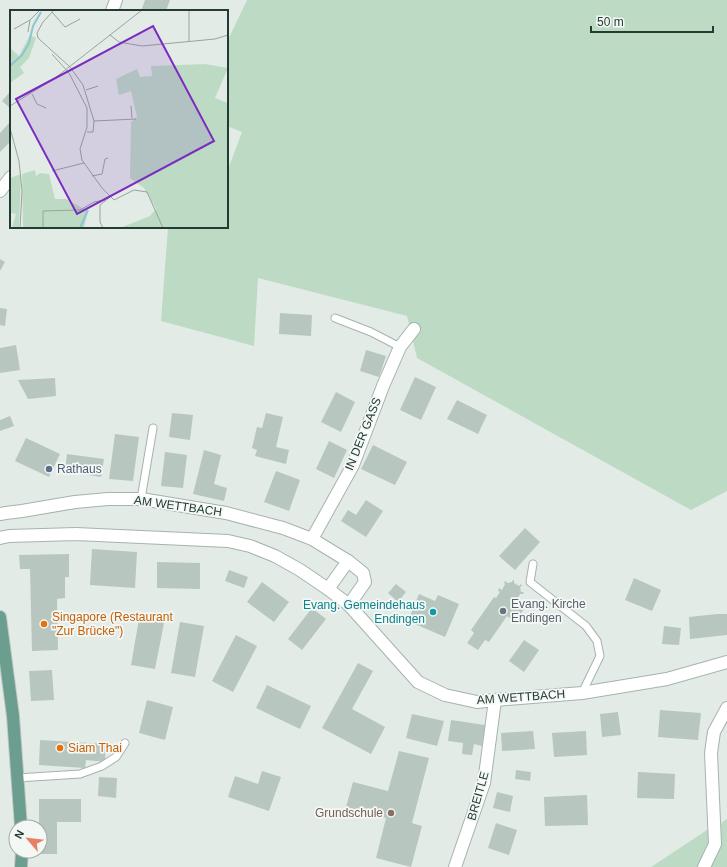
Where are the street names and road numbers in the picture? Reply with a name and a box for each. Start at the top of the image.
street label: IN DER GASS [342,396,384,472]
street label: AM WETTBACH [133,493,223,519]
street label: AM WETTBACH [476,687,566,707]
street label: BREITLE [464,770,492,822]

